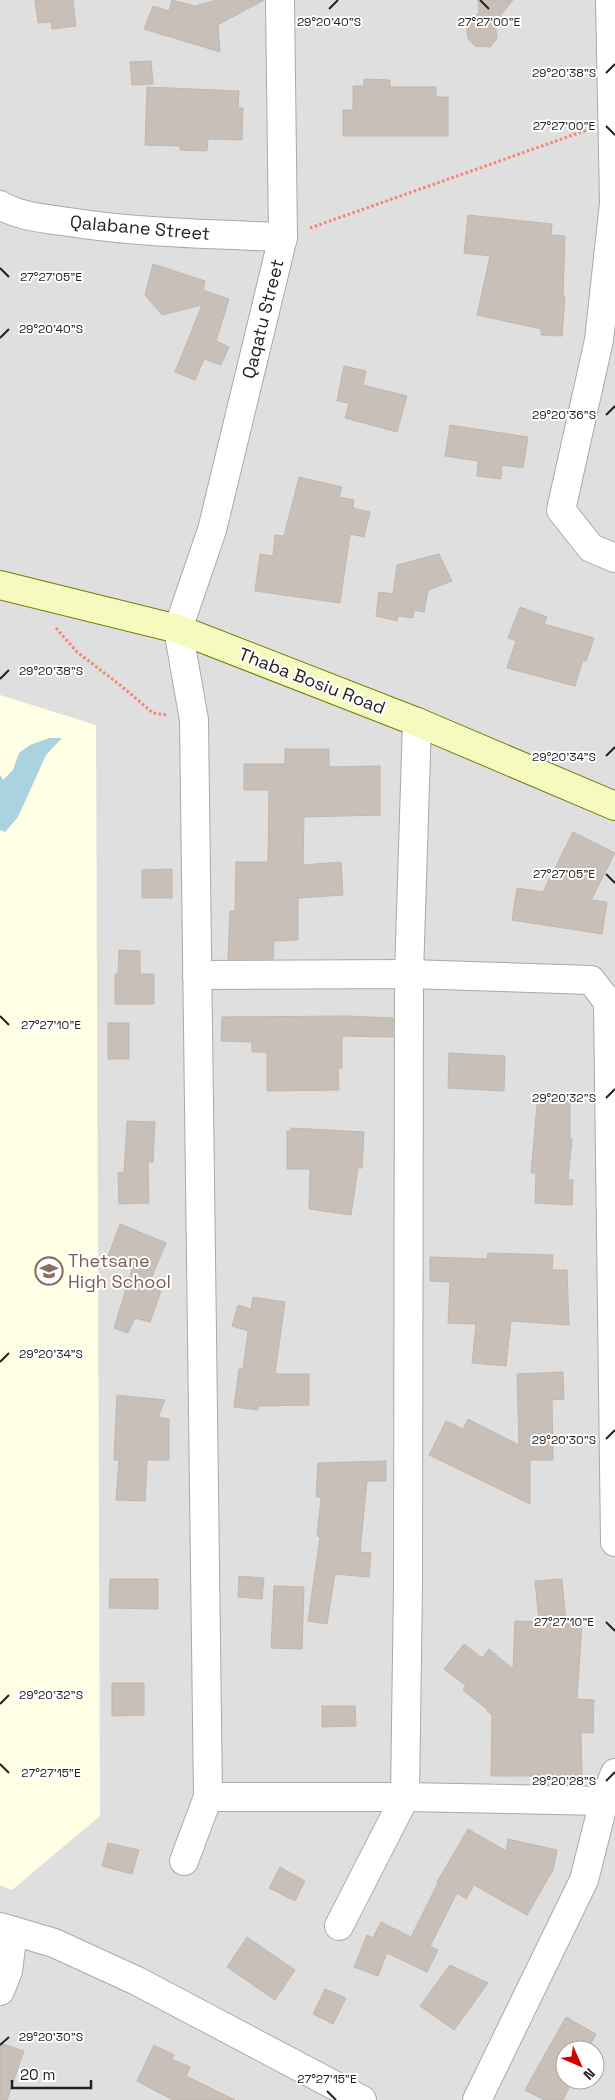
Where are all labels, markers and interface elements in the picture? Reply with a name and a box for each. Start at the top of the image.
text: 29°20'40"S [297,14,361,30]
text: 27°27'00"E [458,14,521,30]
text: 29°20'38"S [532,65,596,81]
text: 27°27'00"E [533,118,596,134]
street label: Qalabane Street [69,210,211,245]
street label: Qaqatu Street [237,257,288,381]
text: 27°27'05"E [20,269,82,285]
text: 29°20'40"S [19,321,83,337]
text: 29°20'36"S [532,407,596,423]
street label: Thaba Bosiu Road [236,642,389,719]
text: 29°20'38"S [19,663,83,679]
text: 29°20'34"S [532,749,596,765]
text: 27°27'05"E [533,866,595,882]
text: 27°27'10"E [21,1017,81,1033]
text: 29°20'32"S [532,1090,596,1106]
place label: Thetsane High School [68,1249,171,1293]
school or university icon: Thetsane High School [34,1256,64,1286]
text: 29°20'34"S [19,1346,83,1362]
text: 29°20'30"S [532,1432,596,1448]
text: 27°27'10"E [534,1614,594,1630]
text: 29°20'32"S [19,1687,83,1703]
text: 27°27'15"E [21,1765,81,1781]
text: 29°20'28"S [532,1773,596,1789]
text: 29°20'30"S [19,2029,83,2045]
north arrow [555,2040,605,2090]
scale bar [12,2058,91,2090]
text: 20 m [20,2065,55,2084]
text: N [580,2065,599,2084]
text: 27°27'15"E [297,2071,357,2087]

